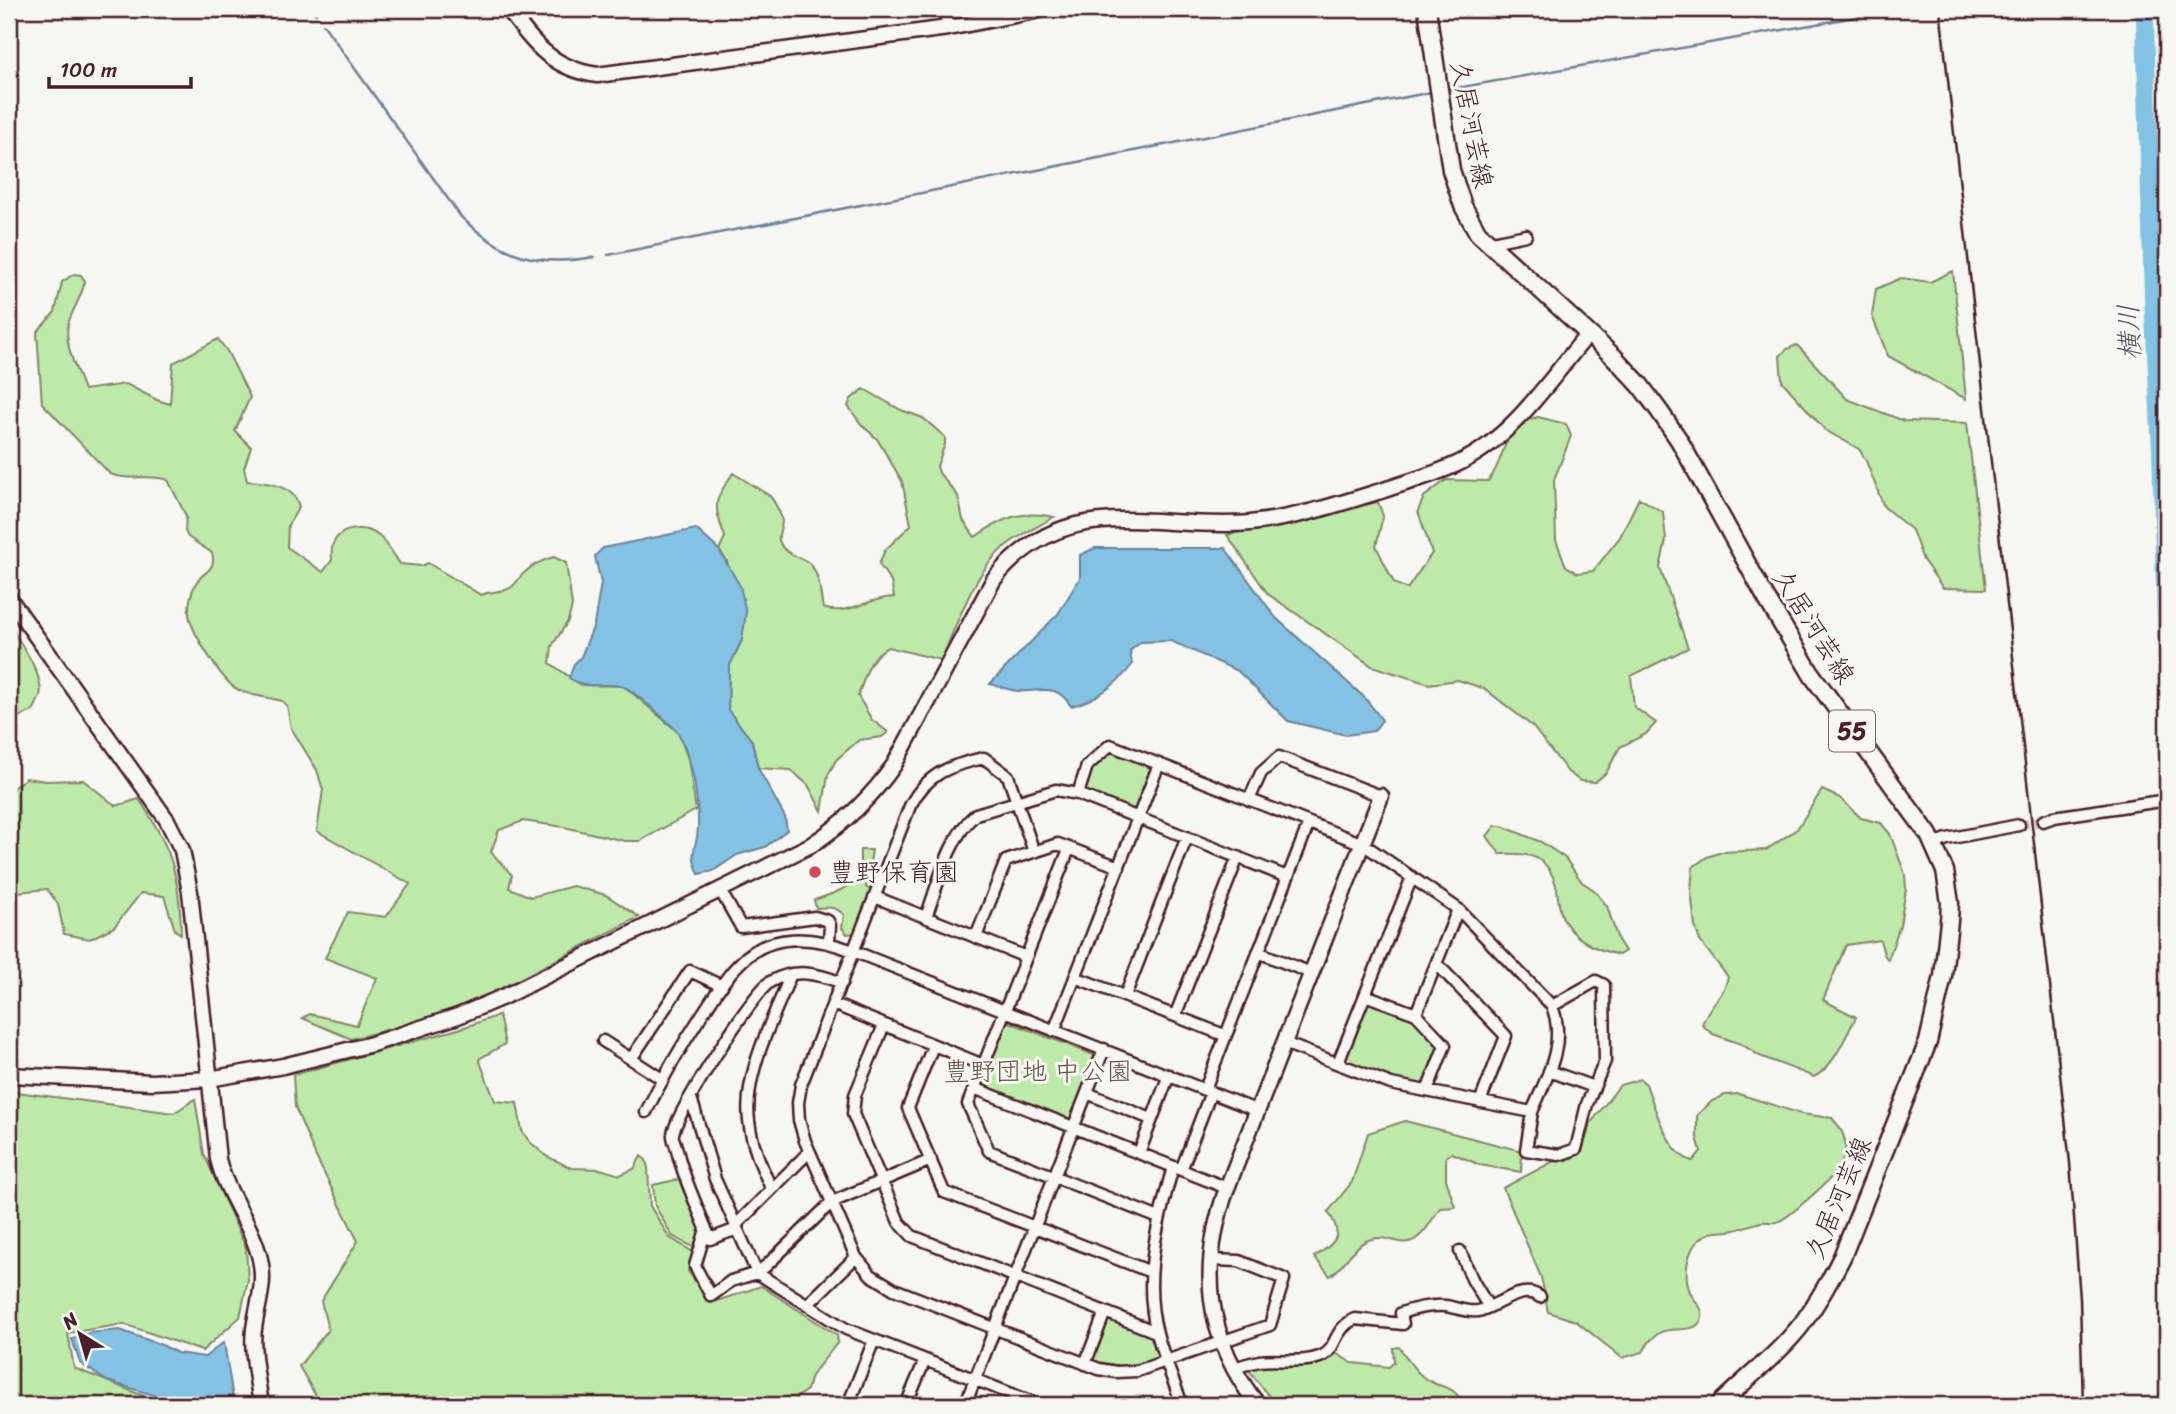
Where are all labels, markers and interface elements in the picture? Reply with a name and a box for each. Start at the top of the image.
scale bar [49,46,191,90]
text: 100 m [60,51,117,89]
street label: 久居河芸線 [1437,56,1507,192]
water label: 横川 [2104,303,2154,361]
street label: 久居河芸線 [1760,559,1868,693]
road number: 55 [1829,710,1875,752]
place label: 豊野保育園 [829,849,959,895]
marker: 豊野保育園 [807,864,823,880]
park label: 豊野団地 中公園 [944,1048,1132,1094]
street label: 久居河芸線 [1791,1129,1885,1267]
north arrow [46,1298,116,1368]
text: N [54,1303,86,1339]

